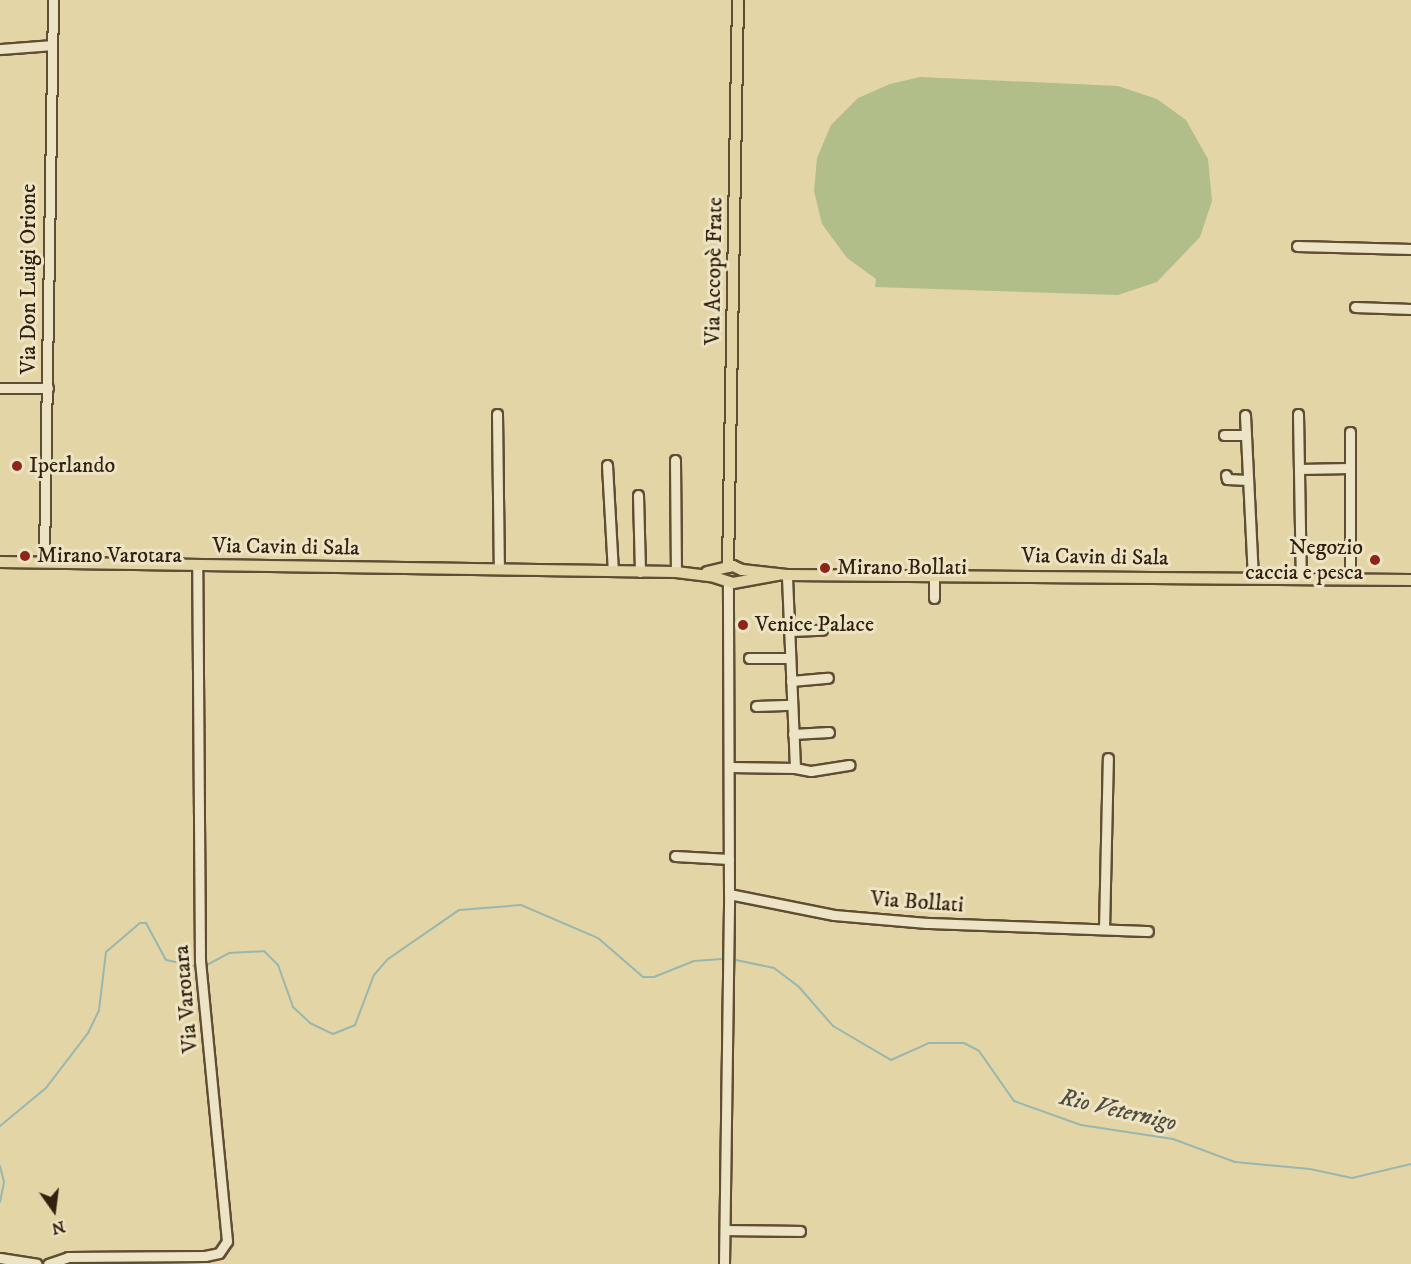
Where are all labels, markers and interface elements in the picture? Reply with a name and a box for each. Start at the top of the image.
street label: Via Don Luigi Orione [16,184,42,374]
street label: Via Accopè Frate [700,197,728,345]
place label: Iperlando [29,453,115,479]
marker: Iperlando [10,459,24,473]
street label: Via Cavin di Sala [212,533,360,561]
place label: Negozio caccia e pesca [1245,534,1363,586]
place label: Mirano Varotara [37,543,182,569]
street label: Via Cavin di Sala [1021,543,1169,571]
marker: Mirano Varotara [18,549,32,563]
marker: Negozio caccia e pesca [1368,553,1382,567]
place label: Mirano Bollati [837,555,967,581]
marker: Mirano Bollati [818,561,832,575]
place label: Venice Palace [755,612,874,638]
marker: Venice Palace [736,618,750,632]
street label: Via Bollati [870,886,964,918]
street label: Via Varotara [168,944,204,1054]
water label: Rio Veternigo [1057,1084,1179,1138]
north arrow [24,1180,84,1240]
text: N [50,1216,67,1239]

